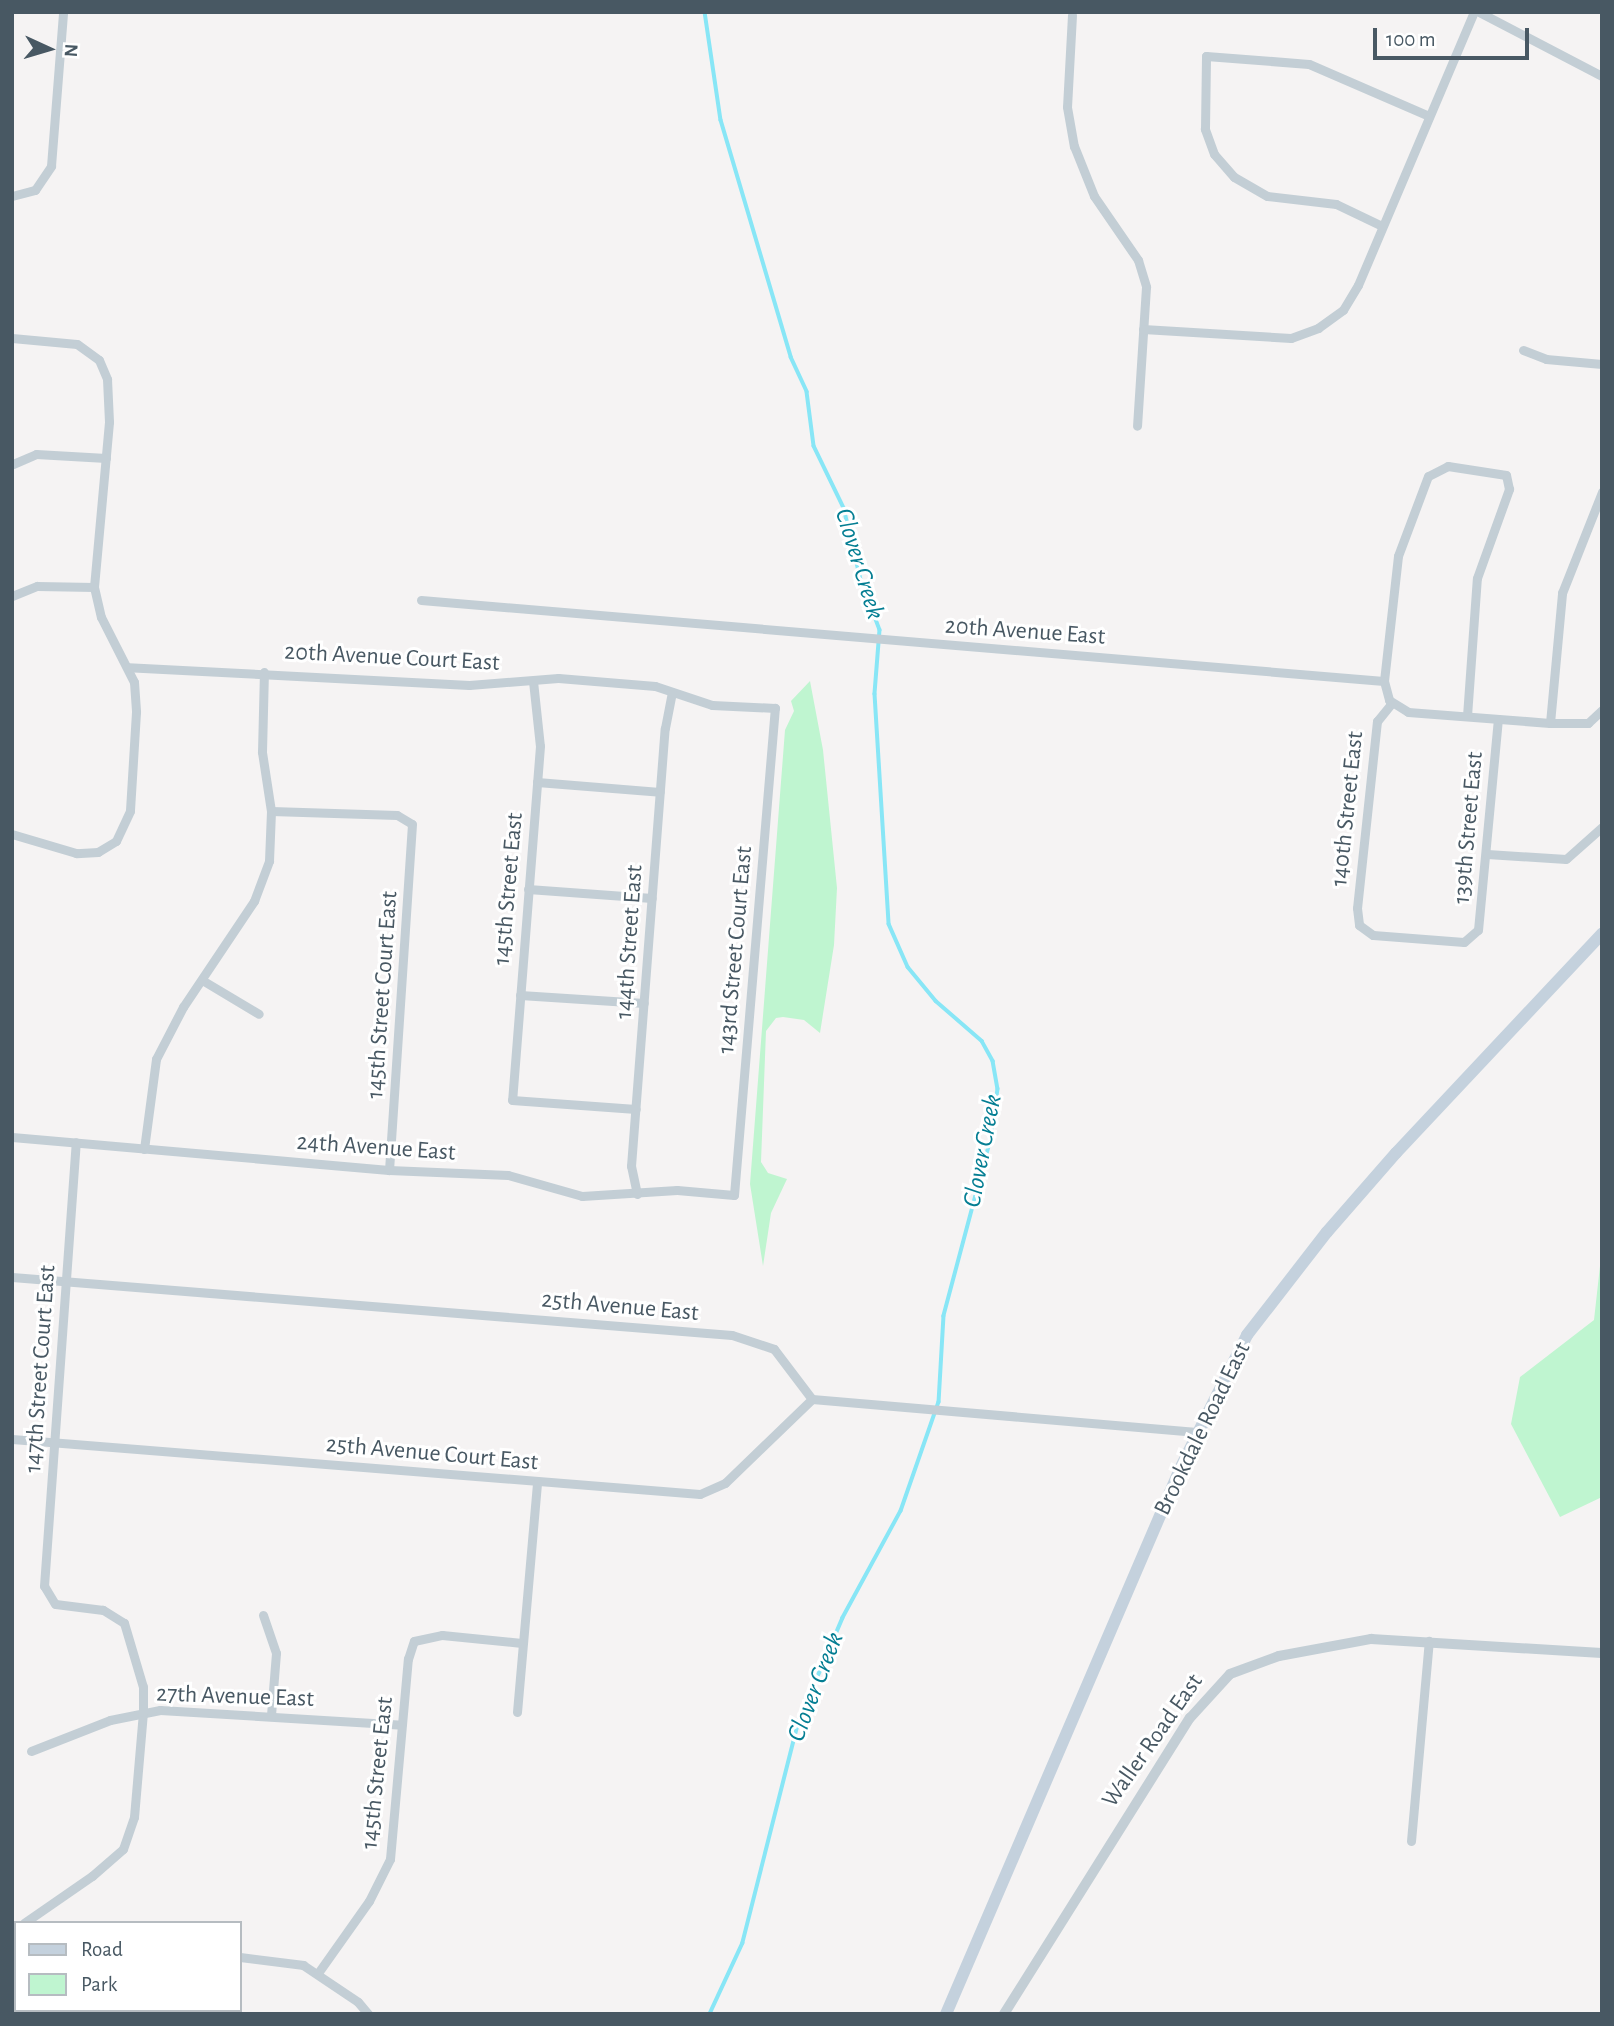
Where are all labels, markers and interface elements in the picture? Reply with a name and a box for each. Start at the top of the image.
north arrow [14,14,84,84]
scale bar [1376,14,1532,58]
text: 100 m [1386,29,1436,50]
text: N [61,43,80,58]
water label: Clover Creek [827,505,891,623]
street label: 20th Avenue East [944,612,1106,652]
street label: 20th Avenue Court East [284,638,500,678]
street label: 140th Street East [1326,730,1370,888]
street label: 139th Street East [1448,751,1490,905]
street label: 145th Street East [488,811,530,967]
street label: 143rd Street Court East [713,845,759,1055]
street label: 144th Street East [610,864,650,1020]
street label: 145th Street Court East [361,890,405,1100]
water label: Clover Creek [957,1092,1009,1210]
street label: 24th Avenue East [296,1128,456,1168]
street label: 147th Street Court East [19,1264,63,1474]
street label: 25th Avenue East [540,1286,700,1328]
street label: Brookdale Road East [1149,1338,1257,1520]
street label: 25th Avenue Court East [325,1430,539,1478]
water label: Clover Creek [781,1628,851,1746]
street label: Waller Road East [1096,1669,1210,1813]
street label: 27th Avenue East [156,1680,314,1714]
street label: 145th Street East [356,1695,400,1851]
legend [14,1921,242,2012]
text: Road [81,1939,123,1960]
text: Park [81,1974,117,1995]

